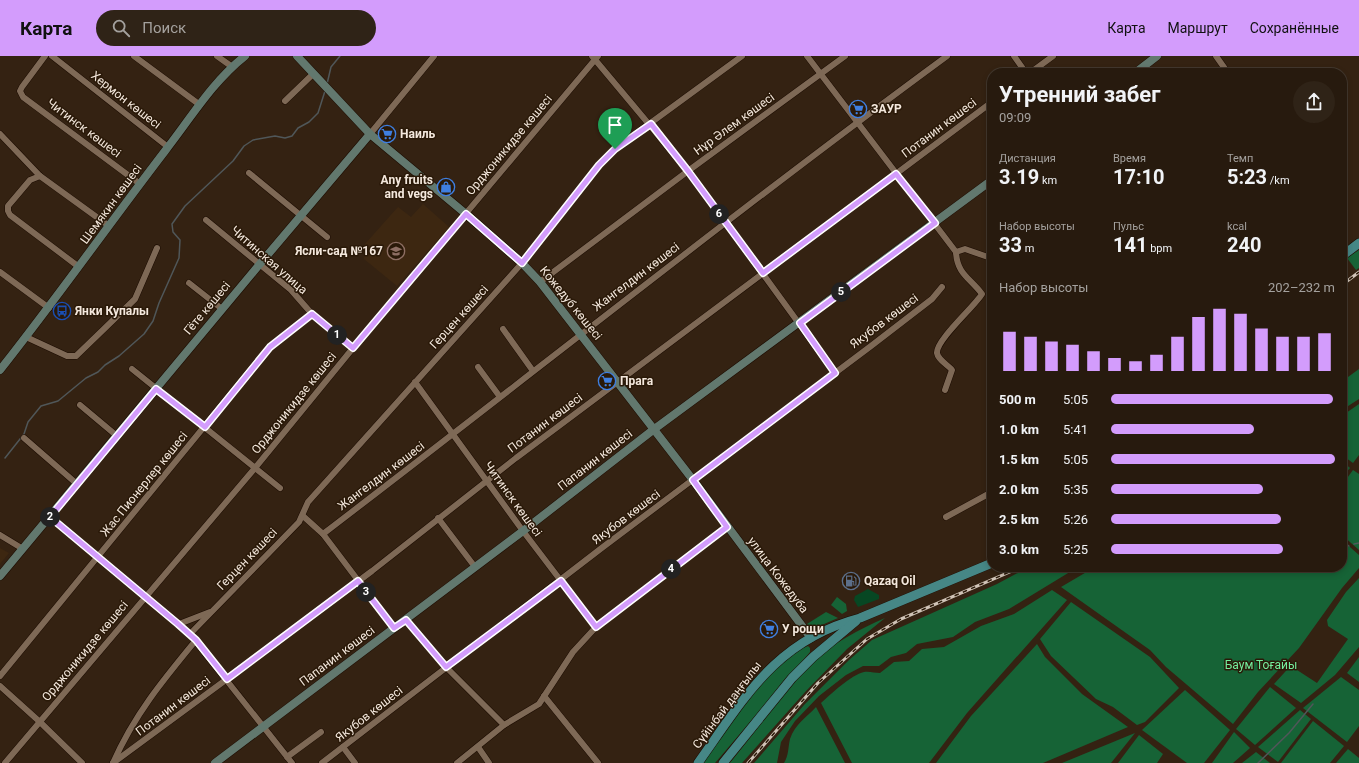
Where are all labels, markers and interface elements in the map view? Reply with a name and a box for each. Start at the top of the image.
search box [96,10,376,46]
text: Карта [20,17,72,40]
icon: search [110,17,132,39]
text: Поиск [142,19,186,37]
text: Карта [1107,20,1146,36]
text: Маршрут [1168,20,1228,36]
text: Сохранённые [1250,20,1339,36]
street label: Хермон көшесі [88,68,164,132]
button: share [1293,81,1335,123]
text: Утренний забег [999,82,1160,107]
street label: Нұр Әлем көшесі [691,90,777,158]
street label: Орджоникидзе көшесі [463,92,555,198]
street label: Потанин көшесі [899,95,979,161]
street label: Читинск көшесі [44,96,124,160]
supermarket icon: ЗАУР [848,99,868,119]
place label: ЗАУР [871,102,902,116]
pin [598,108,632,149]
text: 09:09 [999,110,1031,125]
icon: arrive [604,114,626,136]
supermarket icon: Наиль [377,124,397,144]
place label: Наиль [400,127,436,141]
text: Дистанция [999,152,1056,165]
text: Время [1113,152,1146,165]
text: Темп [1227,152,1253,165]
street label: Шемякин көшесі [77,161,145,247]
text: 3.19 [999,165,1039,189]
text: 17:10 [1113,165,1165,189]
text: 5:23 [1227,165,1267,189]
place label: Any fruits and vegs [381,173,433,201]
text: km [1039,174,1057,187]
text: /km [1267,174,1290,187]
shop icon: Any fruits and vegs [436,177,456,197]
pin: 6 [709,204,729,224]
text: 6 [716,207,722,220]
text: Набор высоты [999,220,1075,233]
text: Пульс [1113,220,1144,233]
text: kcal [1227,220,1247,233]
street label: Читинская улица [228,223,310,297]
text: 33 [999,233,1022,257]
text: 141 [1113,233,1147,257]
text: 240 [1227,233,1261,257]
street label: Жангелдин көшесі [590,240,682,314]
school or university icon: Ясли-сад №167 [386,241,406,261]
text: m [1022,242,1034,255]
text: bpm [1147,242,1172,255]
place label: Ясли-сад №167 [294,244,383,258]
street label: Кожедуб көшесі [537,263,605,343]
street label: Гёте көшесі [181,279,233,337]
text: Набор высоты [999,280,1088,295]
text: 202–232 m [1268,280,1335,295]
street label: Герцен көшесі [427,282,491,352]
pin: 5 [831,282,851,302]
text: 5 [838,285,844,298]
street label: Якубов көшесі [847,291,921,351]
bus stop icon: Янки Купалы [52,301,72,321]
place label: Янки Купалы [74,304,149,318]
pin: 1 [327,325,347,345]
text: 1 [334,328,340,341]
street label: Орджоникидзе көшесі [249,349,339,457]
supermarket icon: Прага [597,371,617,391]
place label: Прага [620,374,654,388]
street label: Потанин көшесі [505,390,585,456]
text: 500 m [999,392,1036,407]
text: 5:05 [1063,392,1088,407]
text: 1.0 km [999,422,1039,437]
text: 5:41 [1063,422,1088,437]
street label: Папанин көшесі [555,426,635,493]
street label: Жас Пионерлер көшесі [98,429,191,539]
street label: Жангелдин көшесі [335,439,427,513]
text: 1.5 km [999,452,1039,467]
text: 5:05 [1063,452,1088,467]
street label: Читинск көшесі [481,459,545,539]
text: 2.0 km [999,482,1039,497]
text: 5:35 [1063,482,1088,497]
street label: Якубов көшесі [589,487,663,547]
pin: 2 [40,507,60,527]
text: 2 [47,510,53,523]
text: 2.5 km [999,512,1039,527]
text: 5:26 [1063,512,1088,527]
street label: Герцен көшесі [214,525,280,593]
street label: улица Кожедуба [745,534,811,616]
text: 3.0 km [999,542,1039,557]
text: 5:25 [1063,542,1088,557]
pin: 4 [661,559,681,579]
text: 4 [668,562,674,575]
fuel station icon: Qazaq Oil [841,571,861,591]
place label: Qazaq Oil [864,574,916,588]
pin: 3 [356,582,376,602]
text: 3 [363,585,369,598]
street label: Орджоникидзе көшесі [39,598,131,704]
supermarket icon: У рощи [759,619,779,639]
place label: У рощи [782,622,824,636]
street label: Папанин көшесі [297,623,378,689]
park label: Баум Тоғайы [1225,658,1297,672]
street label: Сүйінбай даңғылы [690,659,764,751]
street label: Потанин көшесі [133,673,213,739]
street label: Якубов көшесі [333,683,406,745]

